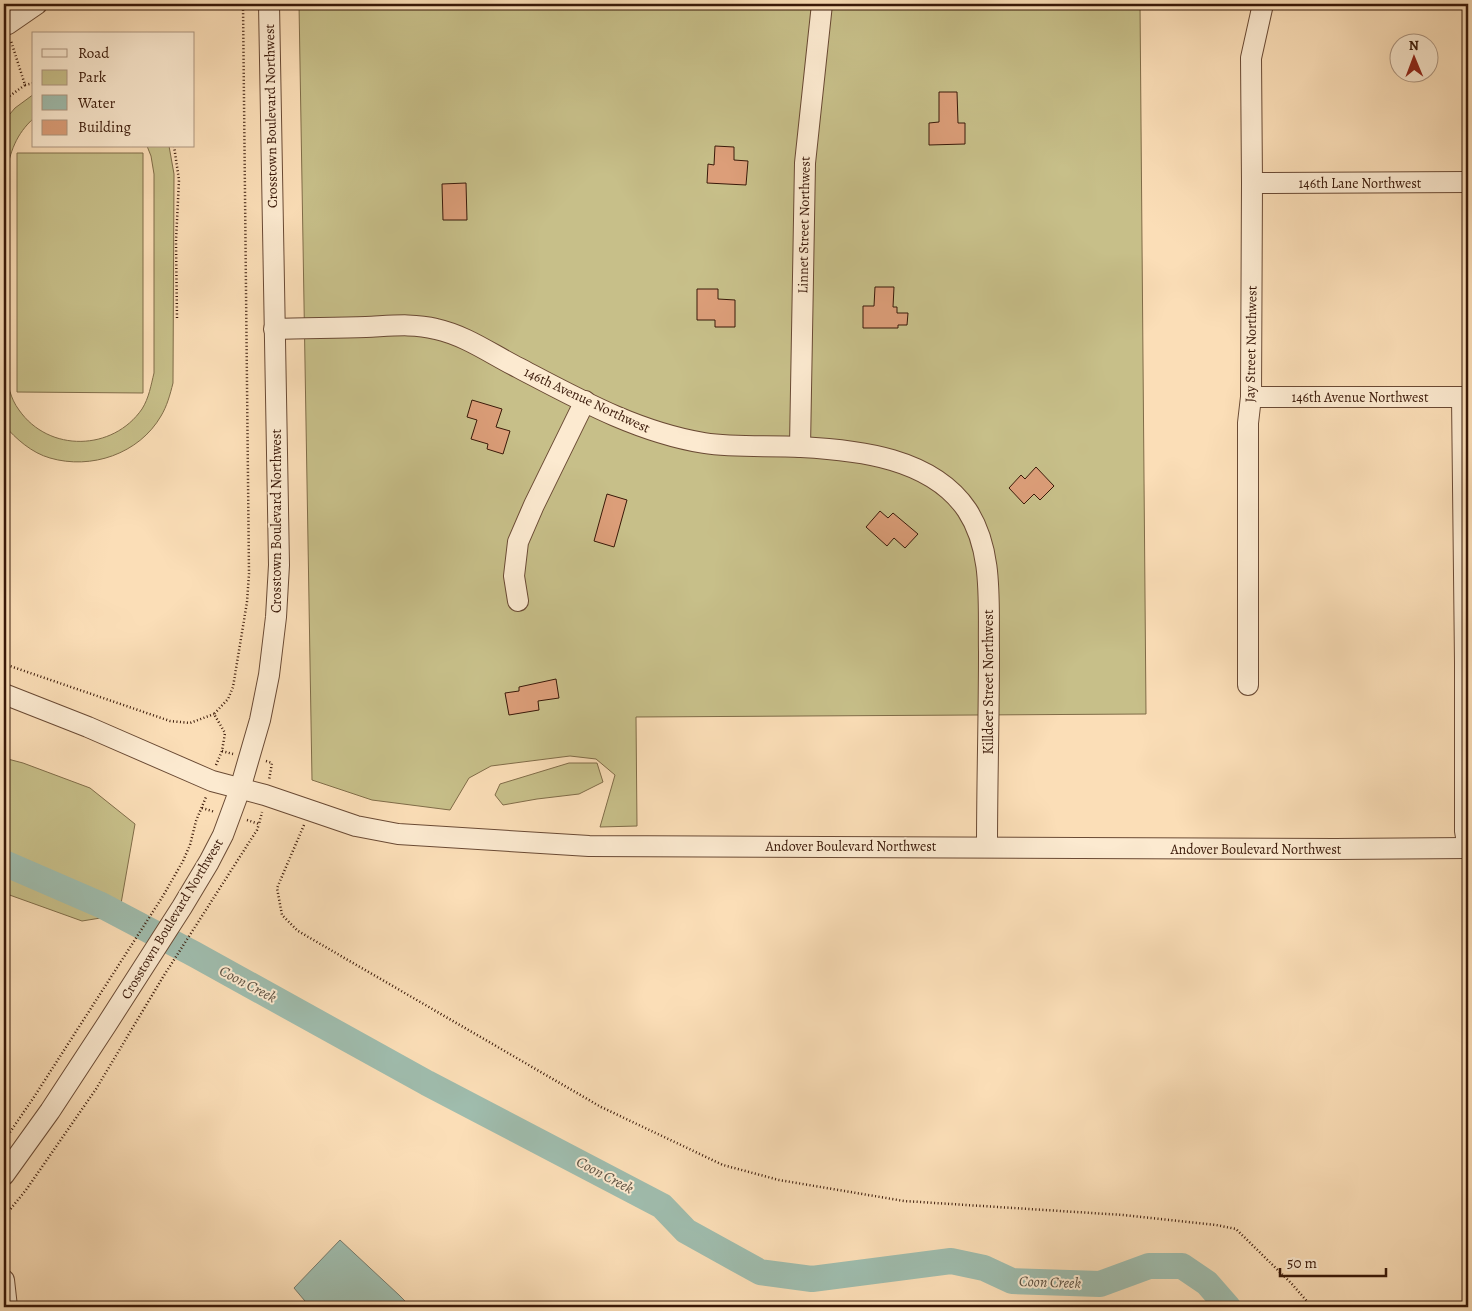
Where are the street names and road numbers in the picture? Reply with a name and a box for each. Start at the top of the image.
street label: Crosstown Boulevard Northwest [260,23,282,208]
street label: Linnet Street Northwest [793,156,815,294]
street label: 146th Lane Northwest [1299,174,1422,193]
street label: Jay Street Northwest [1240,285,1262,403]
street label: 146th Avenue Northwest [521,362,653,438]
street label: 146th Avenue Northwest [1291,388,1429,407]
street label: Crosstown Boulevard Northwest [267,429,286,613]
street label: Killdeer Street Northwest [979,609,998,755]
street label: Crosstown Boulevard Northwest [116,835,228,1003]
street label: Andover Boulevard Northwest [765,837,937,856]
street label: Andover Boulevard Northwest [1170,840,1342,859]

